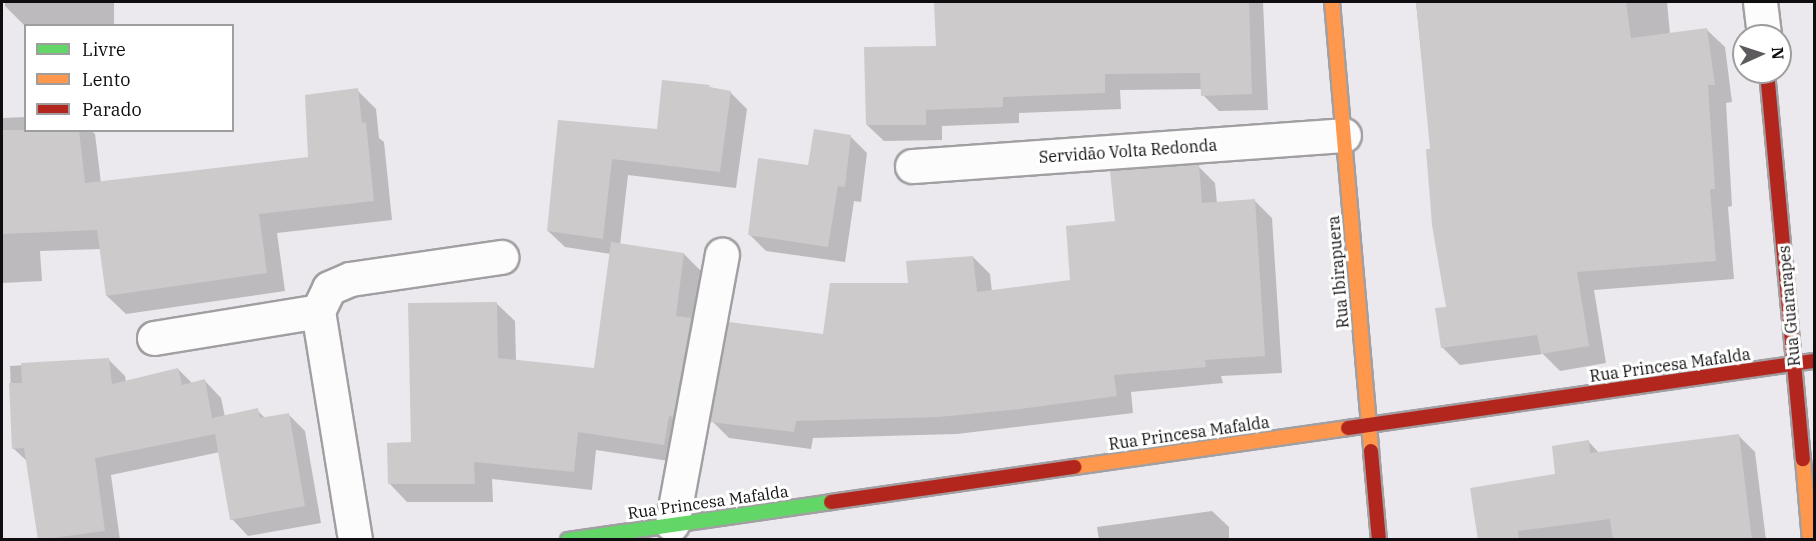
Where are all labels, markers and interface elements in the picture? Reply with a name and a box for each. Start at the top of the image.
legend [24,24,234,132]
north arrow [1732,24,1792,84]
text: Livre [82,38,126,61]
text: N [1768,46,1788,60]
text: Lento [82,68,130,91]
text: Parado [82,98,142,121]
street label: Servidão Volta Redonda [1038,135,1218,167]
street label: Rua Ibirapuera [1324,215,1352,329]
street label: Rua Guararapes [1774,245,1804,367]
street label: Rua Princesa Mafalda [1588,344,1752,386]
street label: Rua Princesa Mafalda [1107,412,1271,454]
street label: Rua Princesa Mafalda [626,481,790,523]

